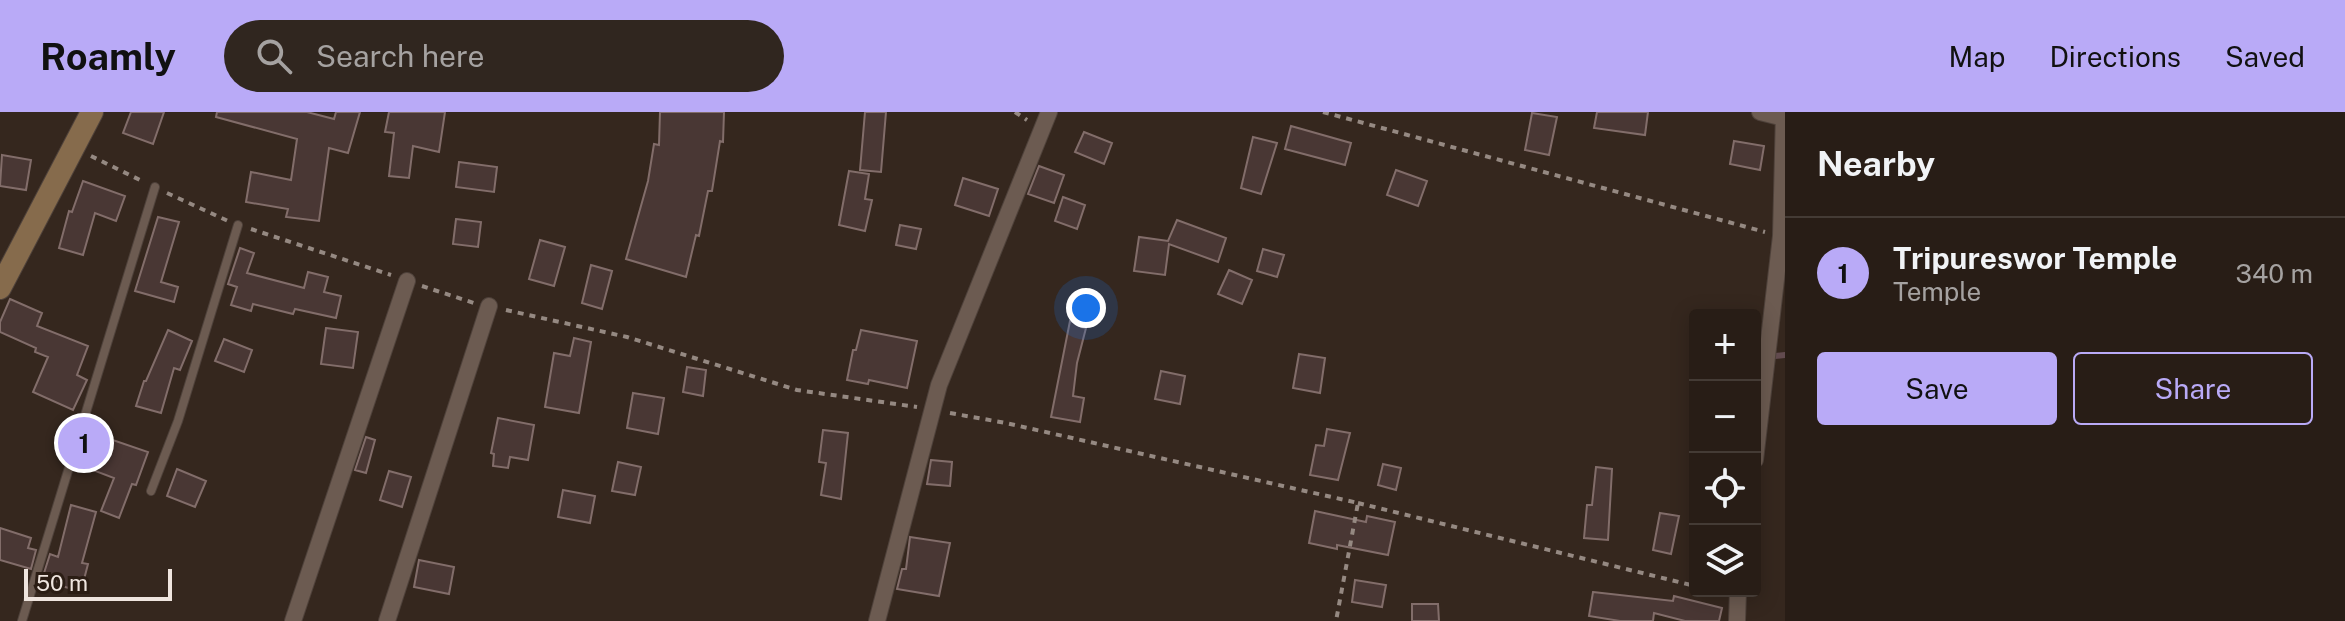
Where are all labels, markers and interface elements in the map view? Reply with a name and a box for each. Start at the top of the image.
search box [224,20,784,92]
text: Roamly [40,34,176,79]
icon: search [252,34,296,78]
text: Search here [316,38,484,74]
text: Map [1949,40,2005,73]
text: Directions [2049,40,2181,73]
text: Saved [2225,40,2305,73]
text: Nearby [1817,144,1935,184]
text: Tripureswor Temple [1893,240,2177,276]
text: 1 [1837,258,1849,289]
text: 340 m [2236,258,2313,289]
text: Temple [1893,276,1981,307]
your location [1066,288,1106,328]
map controls [1689,309,1761,597]
button: + [1689,309,1761,381]
button: Save [1817,352,2057,425]
button: Share [2073,352,2313,425]
button: − [1689,381,1761,453]
pin: 1 [58,413,110,473]
button: locate [1689,453,1761,525]
button: layers [1689,525,1761,597]
scale bar [24,565,172,601]
text: 50 m [36,570,88,596]

